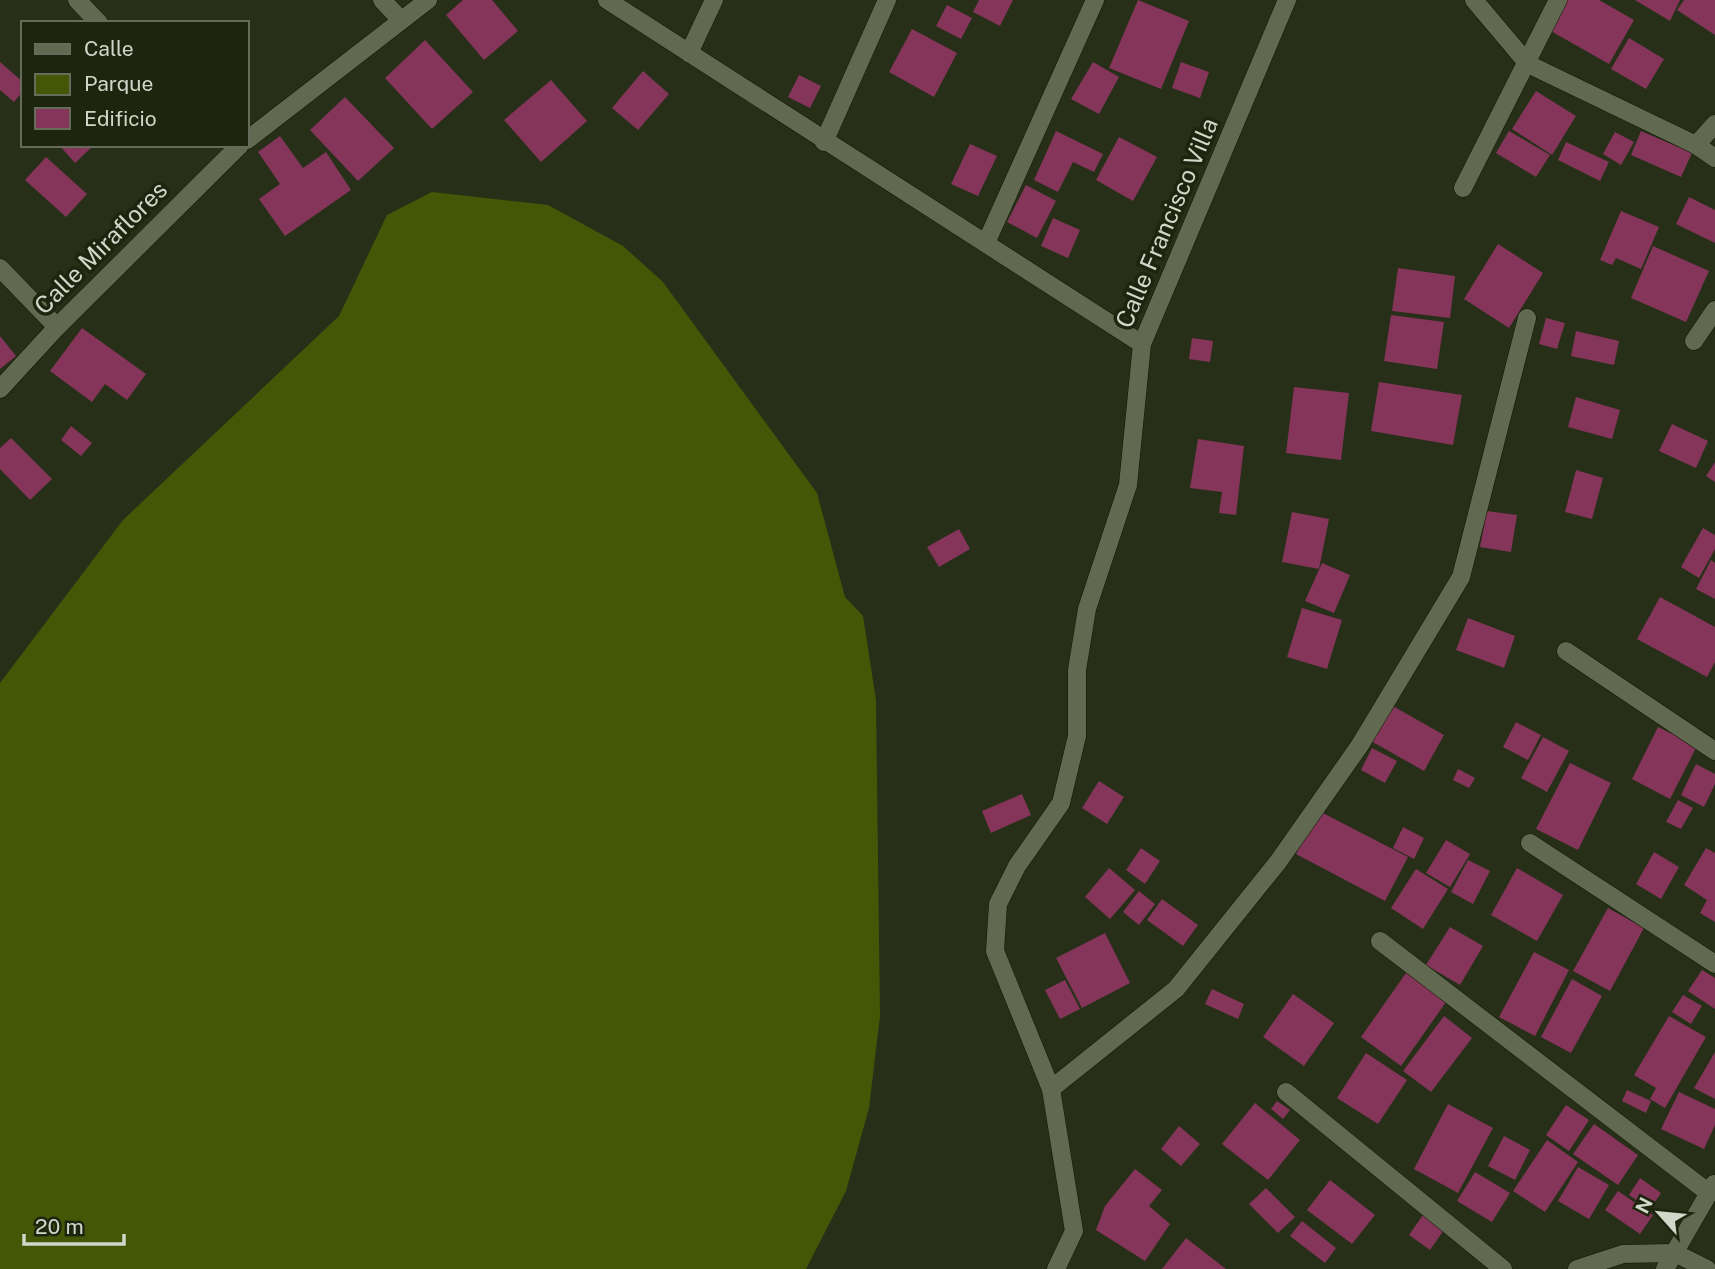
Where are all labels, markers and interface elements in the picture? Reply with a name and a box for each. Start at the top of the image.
legend [21,21,248,147]
text: Calle [84,36,134,61]
text: Parque [84,71,153,96]
text: Edificio [84,106,157,131]
street label: Calle Francisco Villa [1109,114,1223,332]
street label: Calle Miraflores [28,175,172,319]
north arrow [1624,1178,1694,1248]
text: N [1631,1194,1657,1217]
scale bar [24,1202,124,1246]
text: 20 m [35,1214,84,1239]

